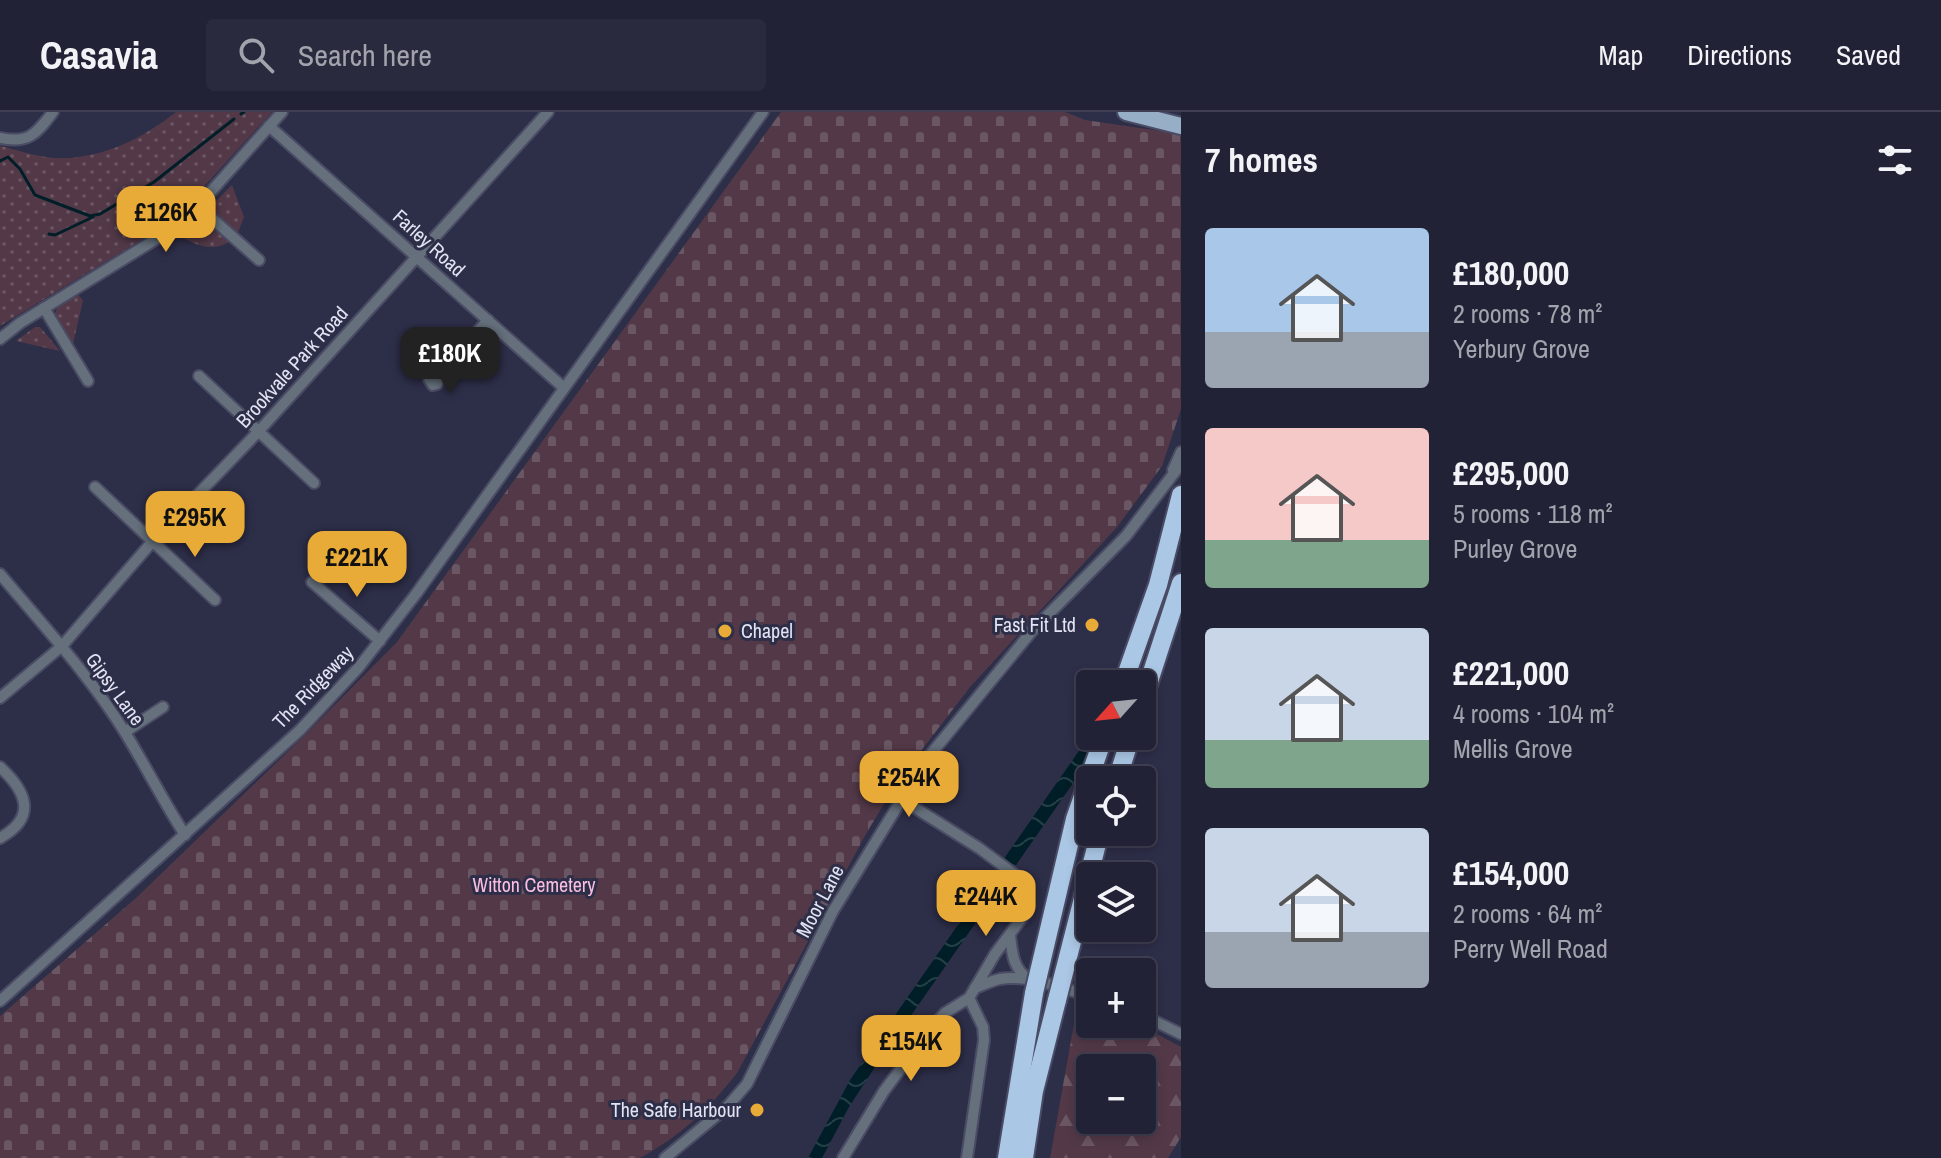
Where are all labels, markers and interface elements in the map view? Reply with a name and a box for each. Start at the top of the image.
search box [206,19,766,91]
text: Casavia [40,30,158,81]
icon: search [234,33,278,77]
text: Search here [298,35,432,75]
text: Map [1599,36,1643,74]
text: Directions [1687,36,1792,74]
text: Saved [1836,36,1901,74]
text: 7 homes [1205,137,1318,183]
icon: filters [1873,138,1917,182]
pin: £126K [110,186,222,254]
text: £126K [135,194,197,229]
street label: Farley Road [387,203,471,282]
text: £180,000 [1453,250,1569,296]
icon: home [1269,260,1365,356]
text: 2 rooms · 78 m² [1453,296,1602,331]
street label: Brookvale Park Road [230,300,354,433]
pin: £180K [394,327,506,395]
text: Yerbury Grove [1453,331,1590,366]
text: £180K [419,335,481,370]
text: £295,000 [1453,450,1569,496]
icon: home [1269,460,1365,556]
pin: £295K [139,491,251,559]
text: 5 rooms · 118 m² [1453,496,1613,531]
text: £295K [164,499,226,534]
pin: £221K [301,531,413,599]
text: Purley Grove [1453,531,1577,566]
text: £221K [326,539,388,574]
place label: Fast Fit Ltd [994,611,1076,638]
marker: Fast Fit Ltd [1083,616,1101,634]
place label: Chapel [741,617,793,644]
marker: Chapel [716,622,734,640]
street label: The Ridgeway [266,639,360,734]
street label: Gipsy Lane [80,647,151,731]
text: £221,000 [1453,650,1569,696]
icon: home [1269,660,1365,756]
north arrow [1076,670,1156,750]
map controls [1076,670,1156,1134]
text: 4 rooms · 104 m² [1453,696,1614,731]
text: Mellis Grove [1453,731,1573,766]
pin: £254K [853,751,965,819]
text: £254K [878,759,940,794]
button: locate [1076,766,1156,846]
text: £154,000 [1453,850,1569,896]
street label: Moor Lane [789,860,850,942]
icon: home [1269,860,1365,956]
button: layers [1076,862,1156,942]
pin: £244K [930,870,1042,938]
park label: Witton Cemetery [472,871,596,898]
text: £244K [955,878,1017,913]
text: 2 rooms · 64 m² [1453,896,1602,931]
text: Perry Well Road [1453,931,1608,966]
button: + [1076,958,1156,1038]
pin: £154K [855,1015,967,1083]
text: £154K [880,1023,942,1058]
button: − [1076,1054,1156,1134]
place label: The Safe Harbour [611,1096,742,1123]
marker: The Safe Harbour [748,1101,766,1119]

